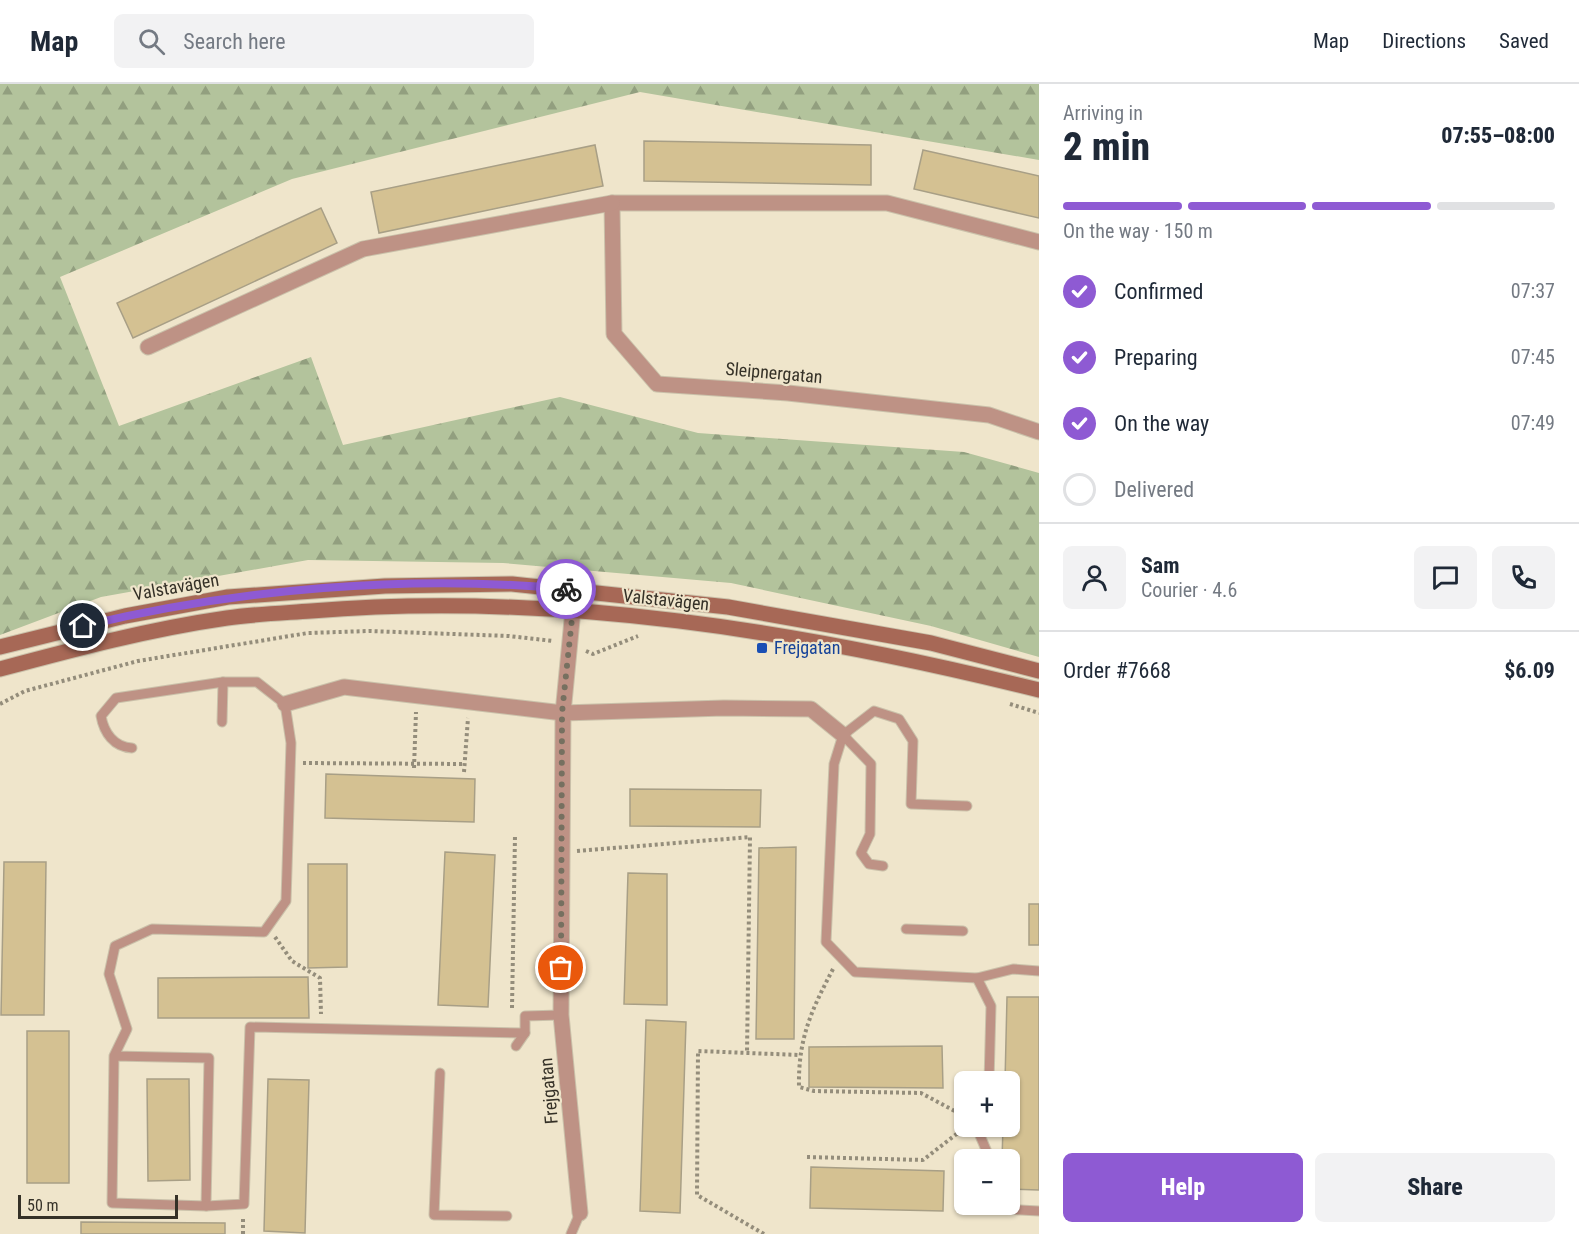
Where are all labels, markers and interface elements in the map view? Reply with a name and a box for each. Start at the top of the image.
search box [114,14,534,68]
text: Map [30,25,78,58]
icon: search [135,25,168,58]
text: Search here [183,29,286,54]
text: Map [1313,29,1349,53]
text: Directions [1382,29,1466,53]
text: Saved [1499,29,1549,53]
text: Arriving in [1063,101,1143,125]
text: 07:55–08:00 [1441,123,1555,148]
text: 2 min [1063,124,1150,170]
text: On the way · 150 m [1063,219,1213,243]
icon: check [1063,275,1096,308]
text: Confirmed [1114,279,1203,304]
text: 07:37 [1511,279,1555,303]
icon: check [1063,341,1096,374]
text: Preparing [1114,345,1198,370]
text: 07:45 [1511,345,1555,369]
street label: Sleipnergatan [725,358,824,387]
icon: check [1063,407,1096,440]
text: On the way [1114,411,1209,436]
text: 07:49 [1511,411,1555,435]
text: Delivered [1114,477,1194,502]
button: person [1063,546,1126,609]
button: chat [1414,546,1477,609]
button: phone [1492,546,1555,609]
text: Sam [1141,553,1180,578]
courier [536,559,596,619]
street label: Valstavägen [131,569,220,604]
icon: bike [550,573,583,606]
text: Courier · 4.6 [1141,578,1237,602]
street label: Valstavägen [622,585,710,614]
pin [57,600,108,651]
icon: home [66,609,99,642]
place label: Frejgatan [774,637,840,658]
marker: Frejgatan [755,641,769,655]
text: Order #7668 [1063,658,1171,683]
text: $6.09 [1504,658,1555,683]
pin [535,942,586,993]
icon: bag [544,951,577,984]
street label: Frejgatan [535,1057,562,1125]
map controls [954,1071,1020,1215]
button: + [954,1071,1020,1137]
button: − [954,1149,1020,1215]
button: Help [1063,1153,1303,1222]
button: Share [1315,1153,1555,1222]
scale bar [18,1192,178,1220]
text: 50 m [27,1196,59,1215]

